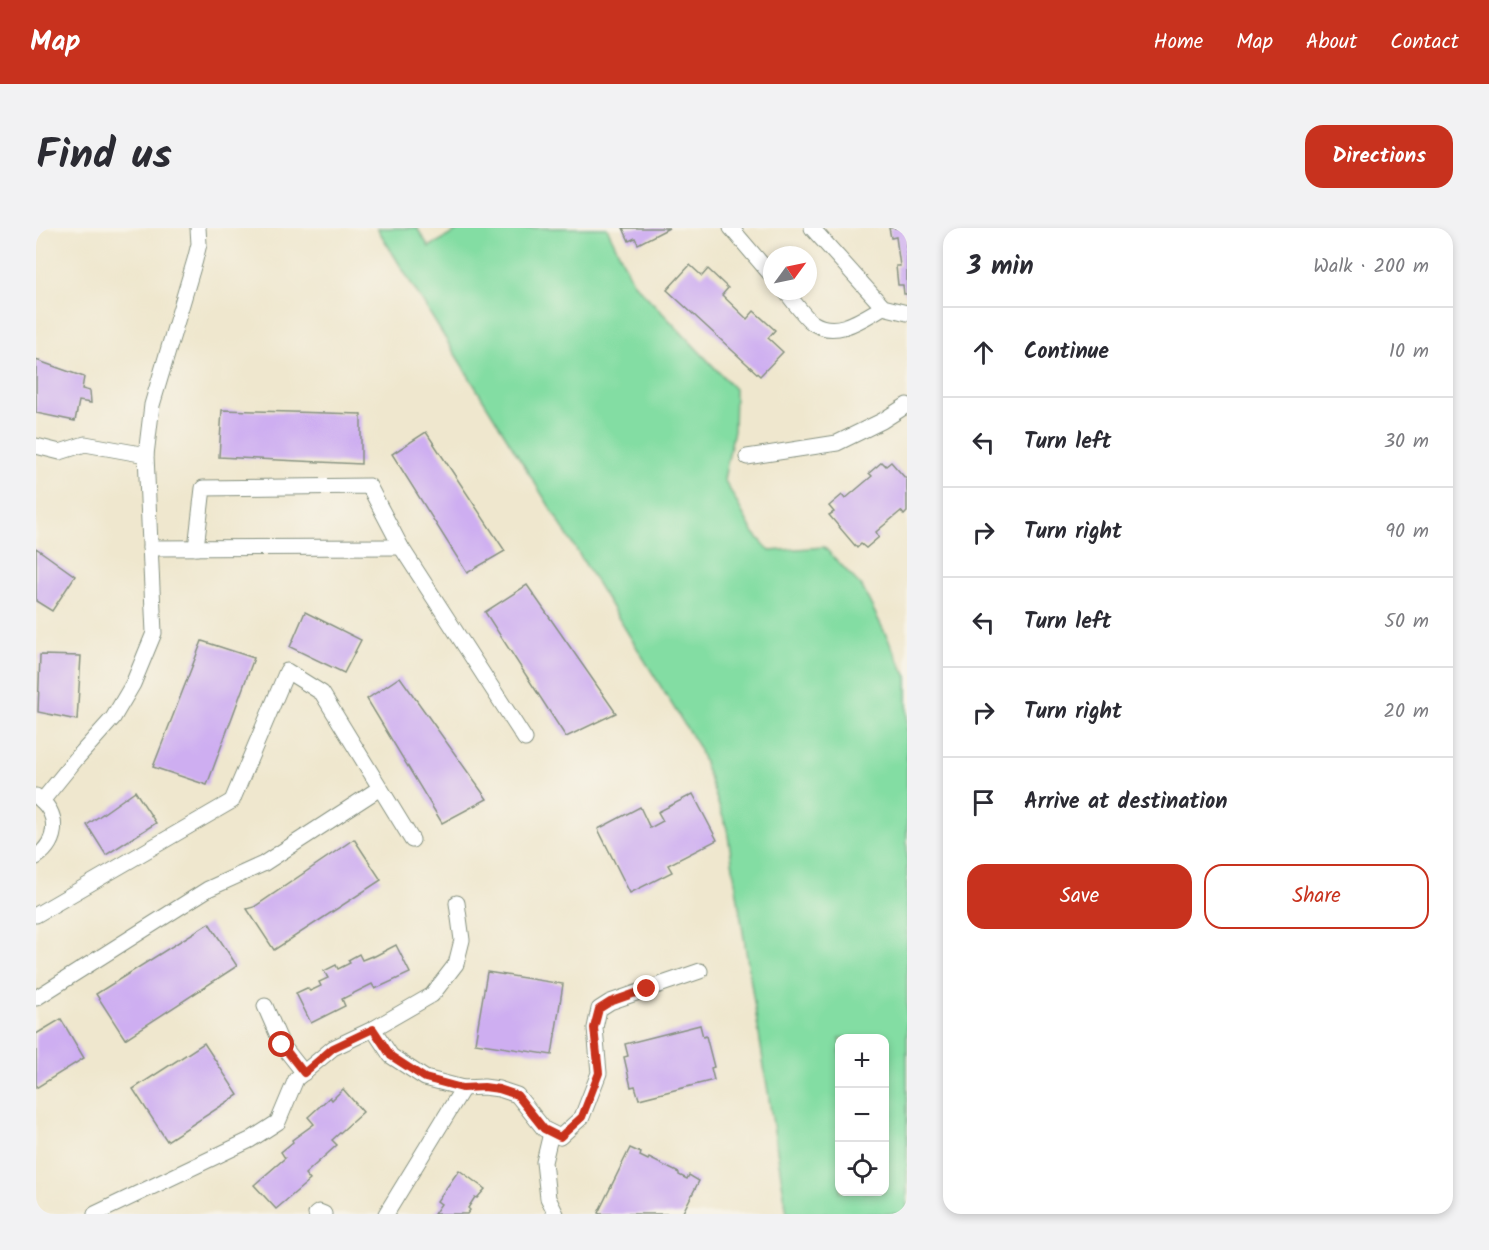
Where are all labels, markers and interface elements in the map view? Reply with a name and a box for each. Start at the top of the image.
text: Map [30,20,81,65]
text: Home [1154,26,1203,59]
text: Map [1236,26,1273,59]
text: About [1306,26,1357,59]
text: Contact [1390,26,1459,59]
text: Find us [36,123,172,190]
button: Directions [1305,125,1453,188]
north arrow [763,246,817,300]
text: 3 min [967,246,1034,288]
text: Walk · 200 m [1313,251,1429,283]
text: Continue [1024,335,1109,370]
icon: ahead [967,336,1000,369]
text: 10 m [1389,336,1429,368]
text: Turn left [1024,425,1111,460]
icon: left [967,426,1000,459]
text: 30 m [1384,426,1429,458]
text: Turn right [1024,515,1122,550]
icon: right [967,516,1000,549]
text: 90 m [1385,516,1429,548]
text: Turn left [1024,605,1111,640]
icon: left [967,606,1000,639]
text: 50 m [1384,606,1429,638]
text: Turn right [1024,695,1122,730]
icon: right [967,696,1000,729]
text: 20 m [1383,696,1429,728]
text: Arrive at destination [1024,785,1227,820]
icon: arrive [967,786,1000,819]
button: Save [967,864,1192,929]
button: Share [1204,864,1429,929]
route end [633,975,659,1001]
route start [268,1031,294,1057]
map controls [835,1034,889,1196]
button: + [835,1034,889,1088]
button: − [835,1088,889,1142]
button: locate [835,1142,889,1196]

